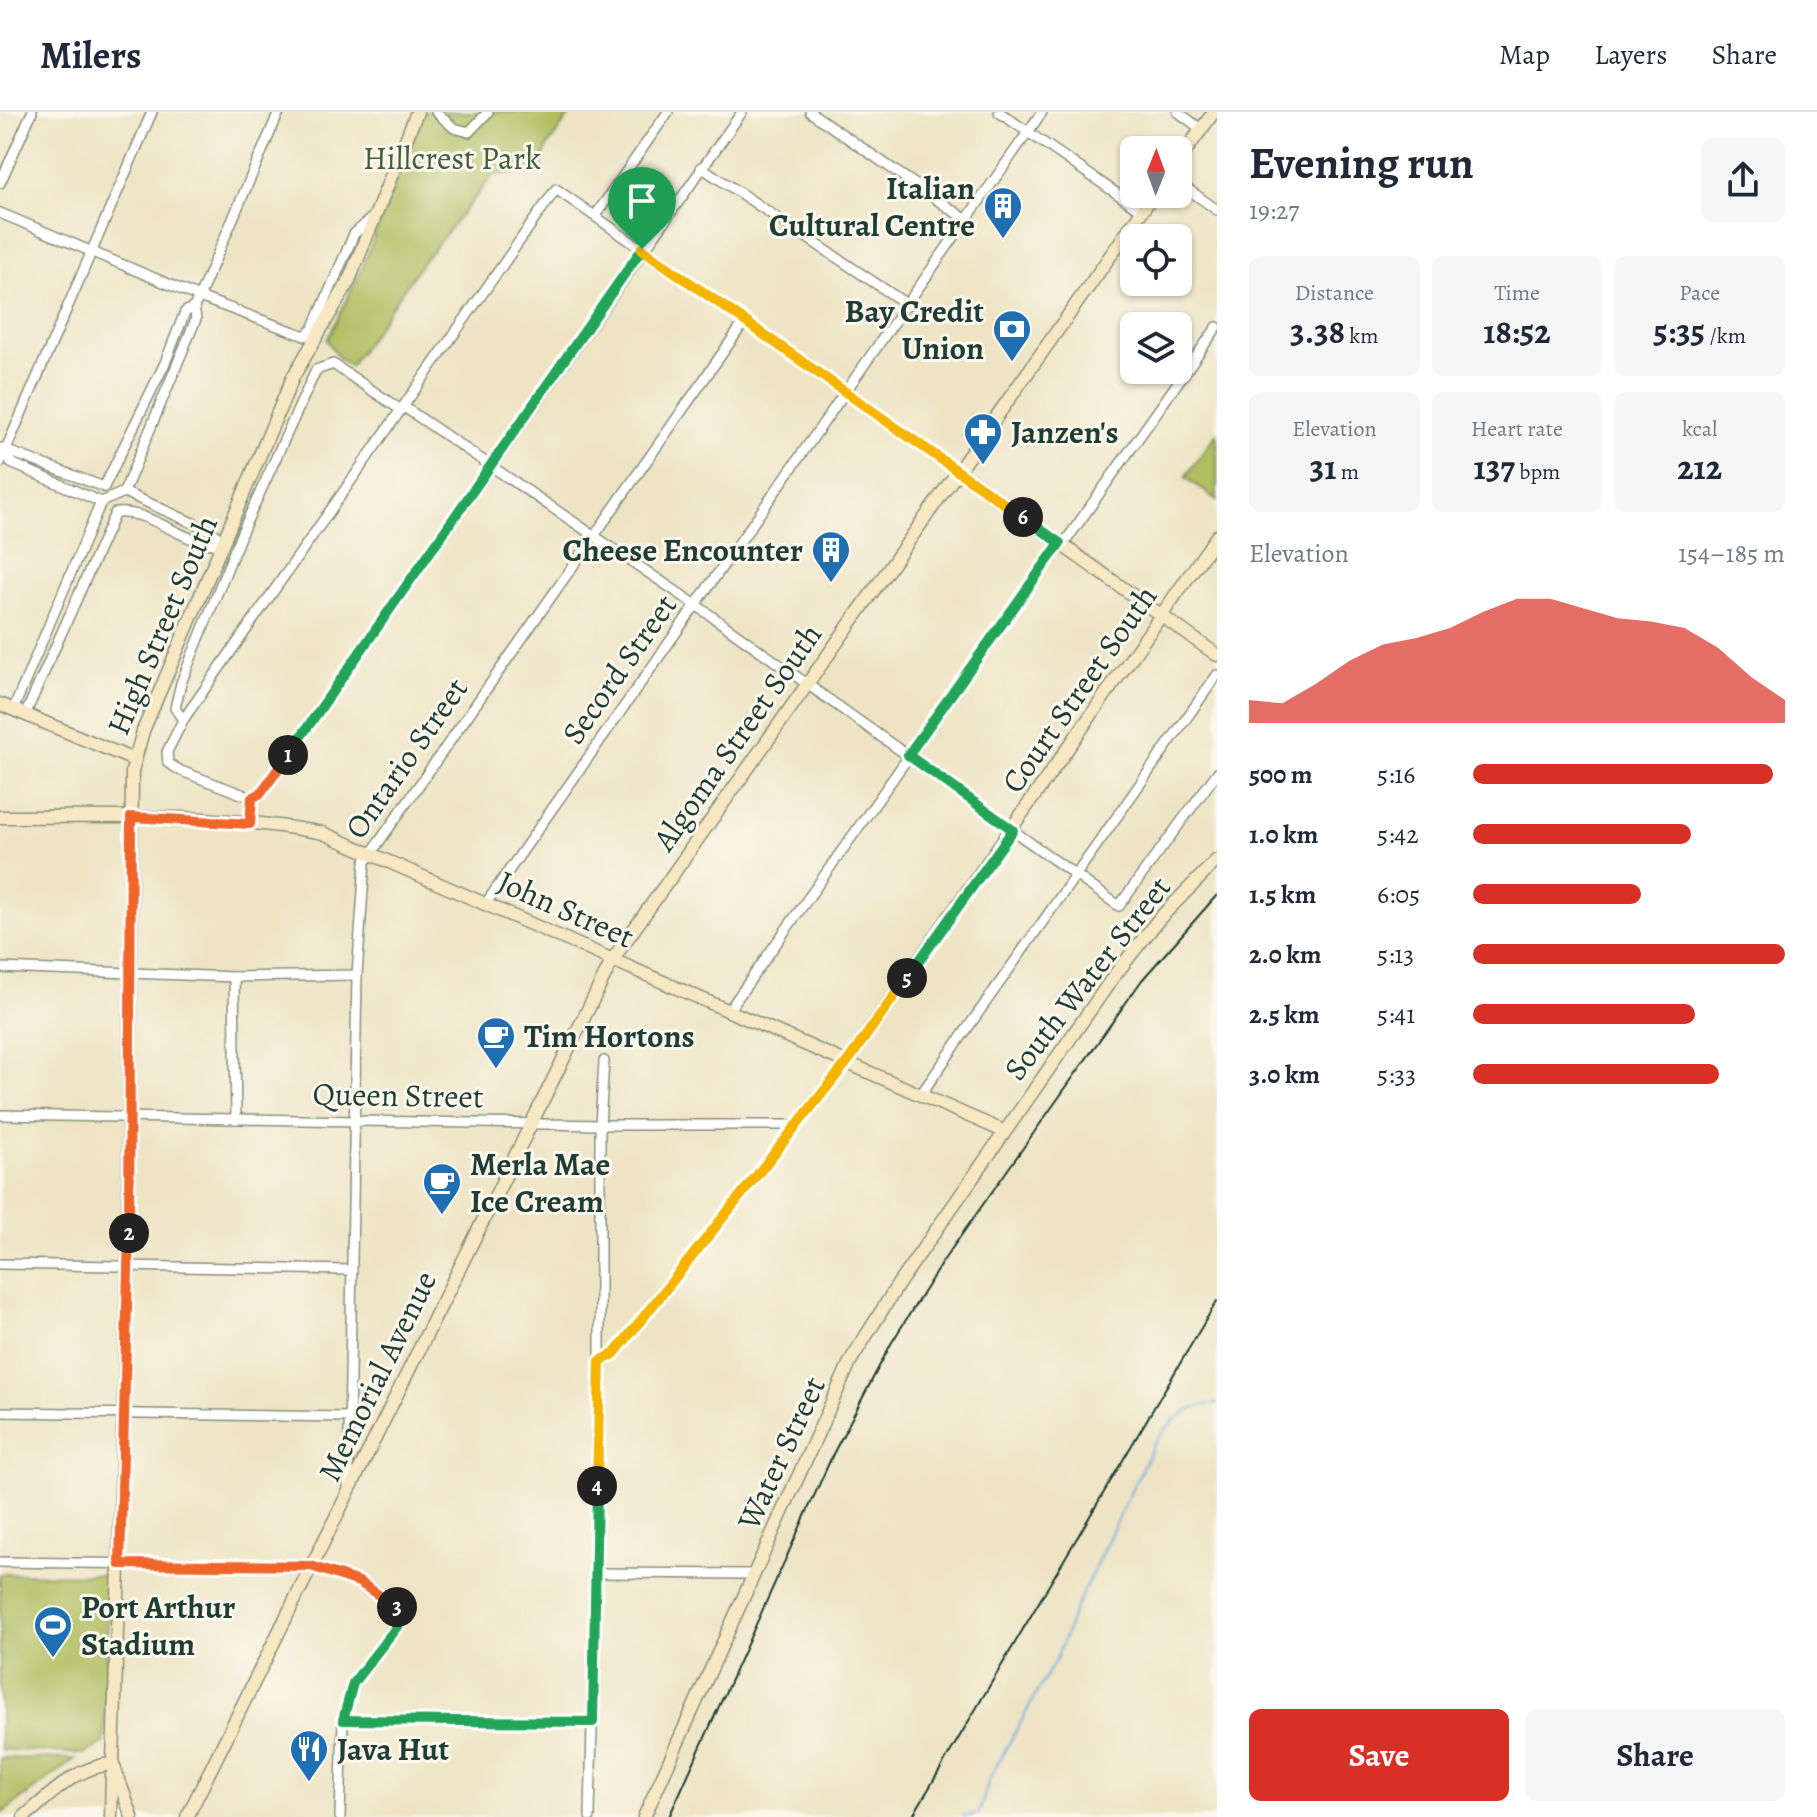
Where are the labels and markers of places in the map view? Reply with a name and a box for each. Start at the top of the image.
place label: Italian Cultural Centre [769,166,975,247]
pin [608,167,676,249]
building icon: Italian Cultural Centre [982,185,1024,240]
place label: Bay Credit Union [845,289,984,370]
bank icon: Bay Credit Union [991,308,1033,363]
place label: Janzen's [1011,410,1119,454]
pharmacy icon: Janzen's [962,411,1004,466]
pin: 6 [1003,497,1043,537]
place label: Cheese Encounter [563,528,803,572]
building icon: Cheese Encounter [810,529,852,584]
pin: 1 [268,735,308,775]
pin: 5 [887,958,927,998]
place label: Tim Hortons [524,1014,695,1058]
cafe icon: Tim Hortons [475,1015,517,1070]
place label: Merla Mae Ice Cream [470,1142,610,1223]
cafe icon: Merla Mae Ice Cream [421,1161,463,1216]
pin: 2 [109,1213,149,1253]
pin: 4 [577,1466,617,1506]
place label: Port Arthur Stadium [81,1585,235,1666]
pin: 3 [377,1587,417,1627]
sports icon: Port Arthur Stadium [32,1604,74,1659]
place label: Java Hut [337,1727,450,1771]
restaurant icon: Java Hut [288,1728,330,1783]

